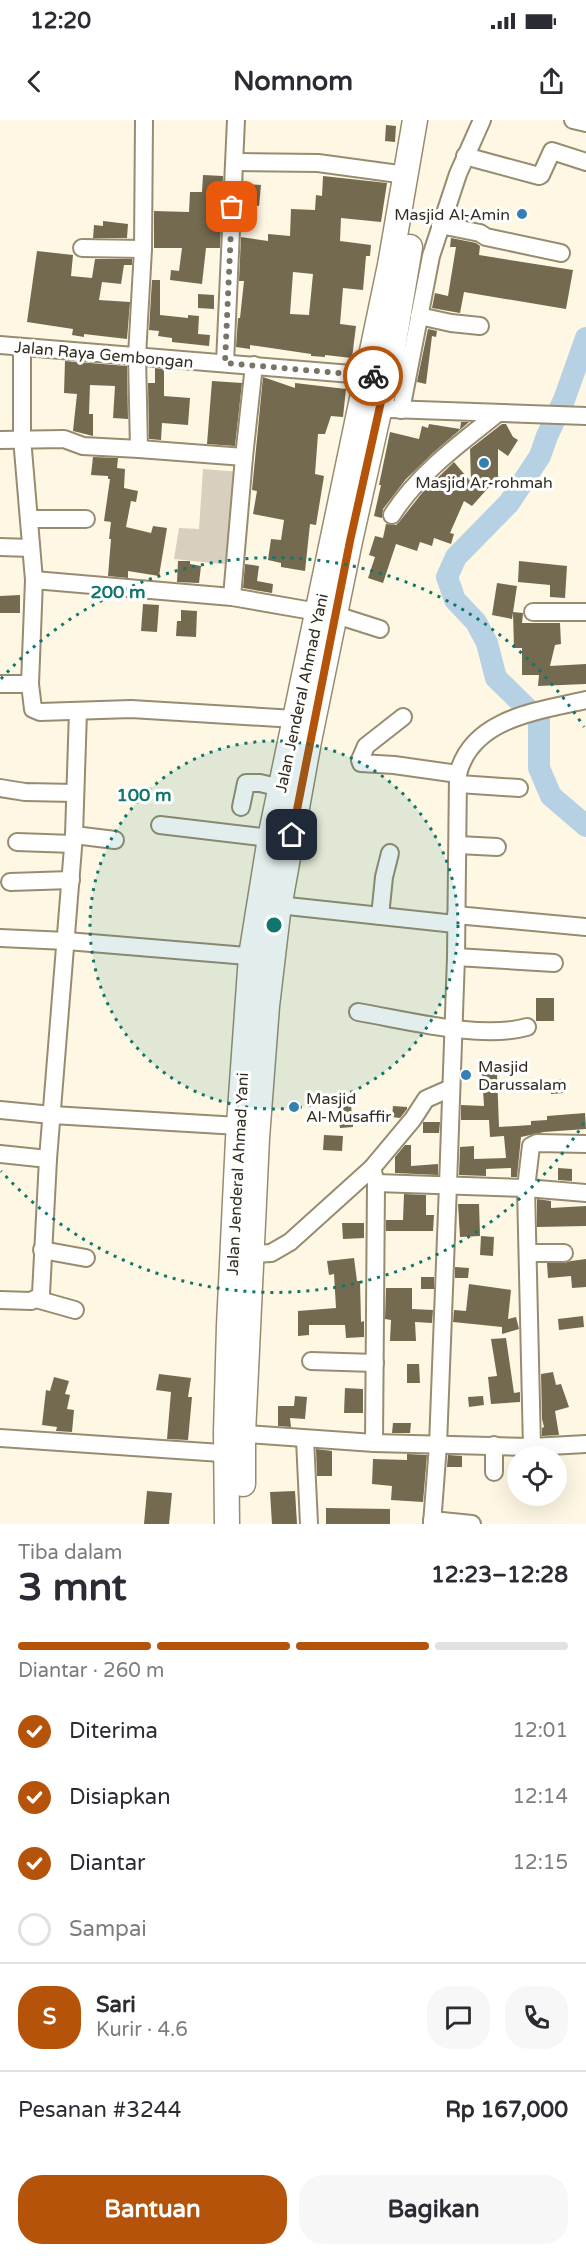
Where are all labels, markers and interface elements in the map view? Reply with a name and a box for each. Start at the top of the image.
text: 12:20 [30,8,91,34]
icon: back [18,65,51,98]
text: Nomnom [233,65,353,98]
icon: share [535,65,568,98]
pin [206,181,257,232]
icon: bag [215,190,248,223]
place label: Masjid Al-Amin [394,205,510,225]
marker: Masjid Al-Amin [515,207,529,221]
street label: Jalan Raya Gembongan [14,337,194,373]
courier [343,346,403,406]
icon: bike [357,360,390,393]
marker: Masjid Ar-rohmah [477,456,491,470]
place label: Masjid Ar-rohmah [415,473,553,493]
text: 200 m [90,581,146,603]
street label: Jalan Jenderal Ahmad Yani [271,592,333,795]
text: 100 m [116,784,172,806]
pin [266,809,317,860]
icon: home [275,818,308,851]
centre of rings [264,915,284,935]
place label: Masjid Darussalam [478,1057,567,1095]
marker: Masjid Darussalam [459,1068,473,1082]
street label: Jalan Jenderal Ahmad Yani [223,1072,253,1276]
place label: Masjid Al-Musaffir [306,1089,392,1127]
marker: Masjid Al-Musaffir [287,1100,301,1114]
map controls [507,1446,567,1506]
button: locate [507,1446,567,1506]
text: Tiba dalam [18,1541,122,1565]
text: 12:23–12:28 [431,1562,568,1588]
text: 3 mnt [18,1564,127,1611]
text: Diantar · 260 m [18,1659,164,1683]
icon: check [18,1715,51,1748]
text: Diterima [69,1718,158,1744]
text: 12:01 [513,1719,568,1743]
icon: check [18,1781,51,1814]
text: Disiapkan [69,1784,171,1810]
text: 12:14 [513,1785,568,1809]
icon: check [18,1847,51,1880]
text: Diantar [69,1850,145,1876]
text: 12:15 [513,1851,568,1875]
text: Sampai [69,1916,147,1942]
button: chat [427,1986,490,2049]
button: phone [505,1986,568,2049]
text: Sari [96,1992,136,2018]
text: S [43,2004,56,2030]
text: Kurir · 4.6 [96,2018,188,2042]
text: Pesanan #3244 [18,2097,181,2123]
text: Rp 167,000 [445,2097,568,2123]
button: Bantuan [18,2175,287,2244]
button: Bagikan [299,2175,568,2244]

